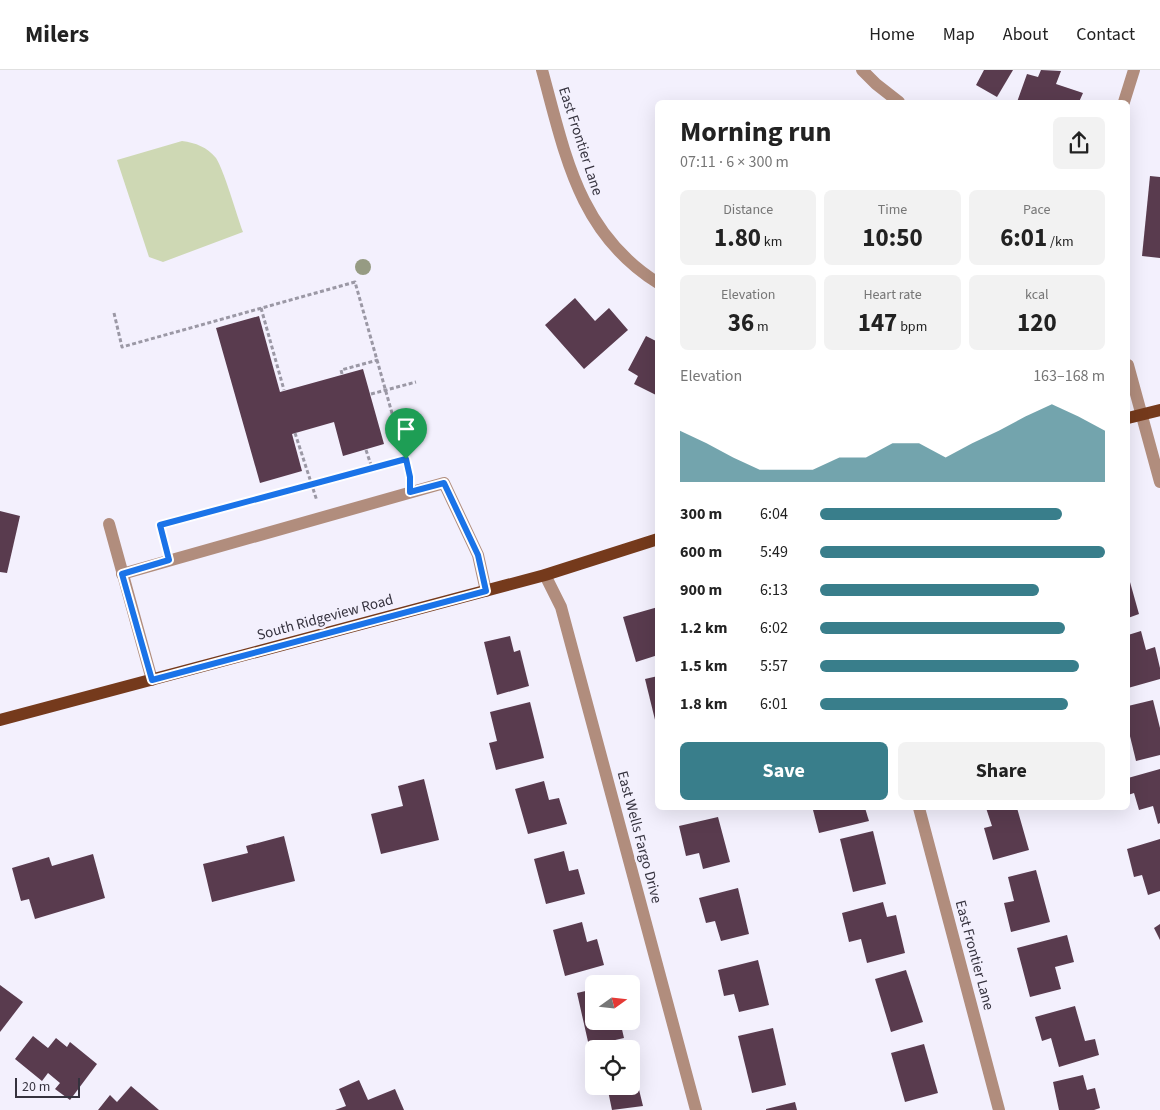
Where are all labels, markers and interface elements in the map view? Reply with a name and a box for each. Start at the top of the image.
text: Milers [25,17,89,52]
text: Home [869,22,915,47]
text: Map [943,22,975,47]
text: About [1003,22,1048,47]
text: Contact [1076,22,1135,47]
street label: East Frontier Lane [553,84,608,198]
text: Morning run [680,112,831,152]
button: share [1053,117,1105,169]
text: 07:11 · 6 × 300 m [680,151,789,173]
text: Distance [723,200,773,220]
text: Time [878,200,907,220]
text: Pace [1023,200,1051,220]
text: 1.80 [714,220,761,256]
text: 10:50 [862,220,923,256]
text: 6:01 [1000,220,1047,256]
text: km [761,232,782,252]
text: /km [1047,232,1074,252]
text: Elevation [721,285,775,305]
text: Heart rate [863,285,922,305]
text: kcal [1025,285,1049,305]
text: 36 [728,305,754,341]
text: 147 [858,305,897,341]
text: 120 [1017,305,1057,341]
text: m [754,317,769,337]
text: bpm [897,317,927,337]
text: Elevation [680,365,742,387]
text: 163–168 m [1033,365,1105,387]
pin [385,408,427,459]
icon: arrive [392,415,420,443]
text: 300 m [680,503,722,525]
text: 6:04 [760,503,788,525]
text: 600 m [680,541,722,563]
text: 5:49 [760,541,788,563]
text: 900 m [680,579,722,601]
text: 6:13 [760,579,788,601]
street label: South Ridgeview Road [255,589,396,646]
text: 1.2 km [680,617,727,639]
text: 6:02 [760,617,788,639]
text: 1.5 km [680,655,727,677]
text: 5:57 [760,655,788,677]
text: 1.8 km [680,693,727,715]
text: 6:01 [760,693,788,715]
button: Save [680,742,888,800]
button: Share [898,742,1105,800]
street label: East Wells Fargo Drive [612,769,667,906]
street label: East Frontier Lane [950,898,999,1012]
north arrow [585,975,640,1030]
map controls [585,975,640,1095]
button: locate [585,1040,640,1095]
scale bar [15,1075,80,1098]
text: 20 m [22,1077,50,1097]

